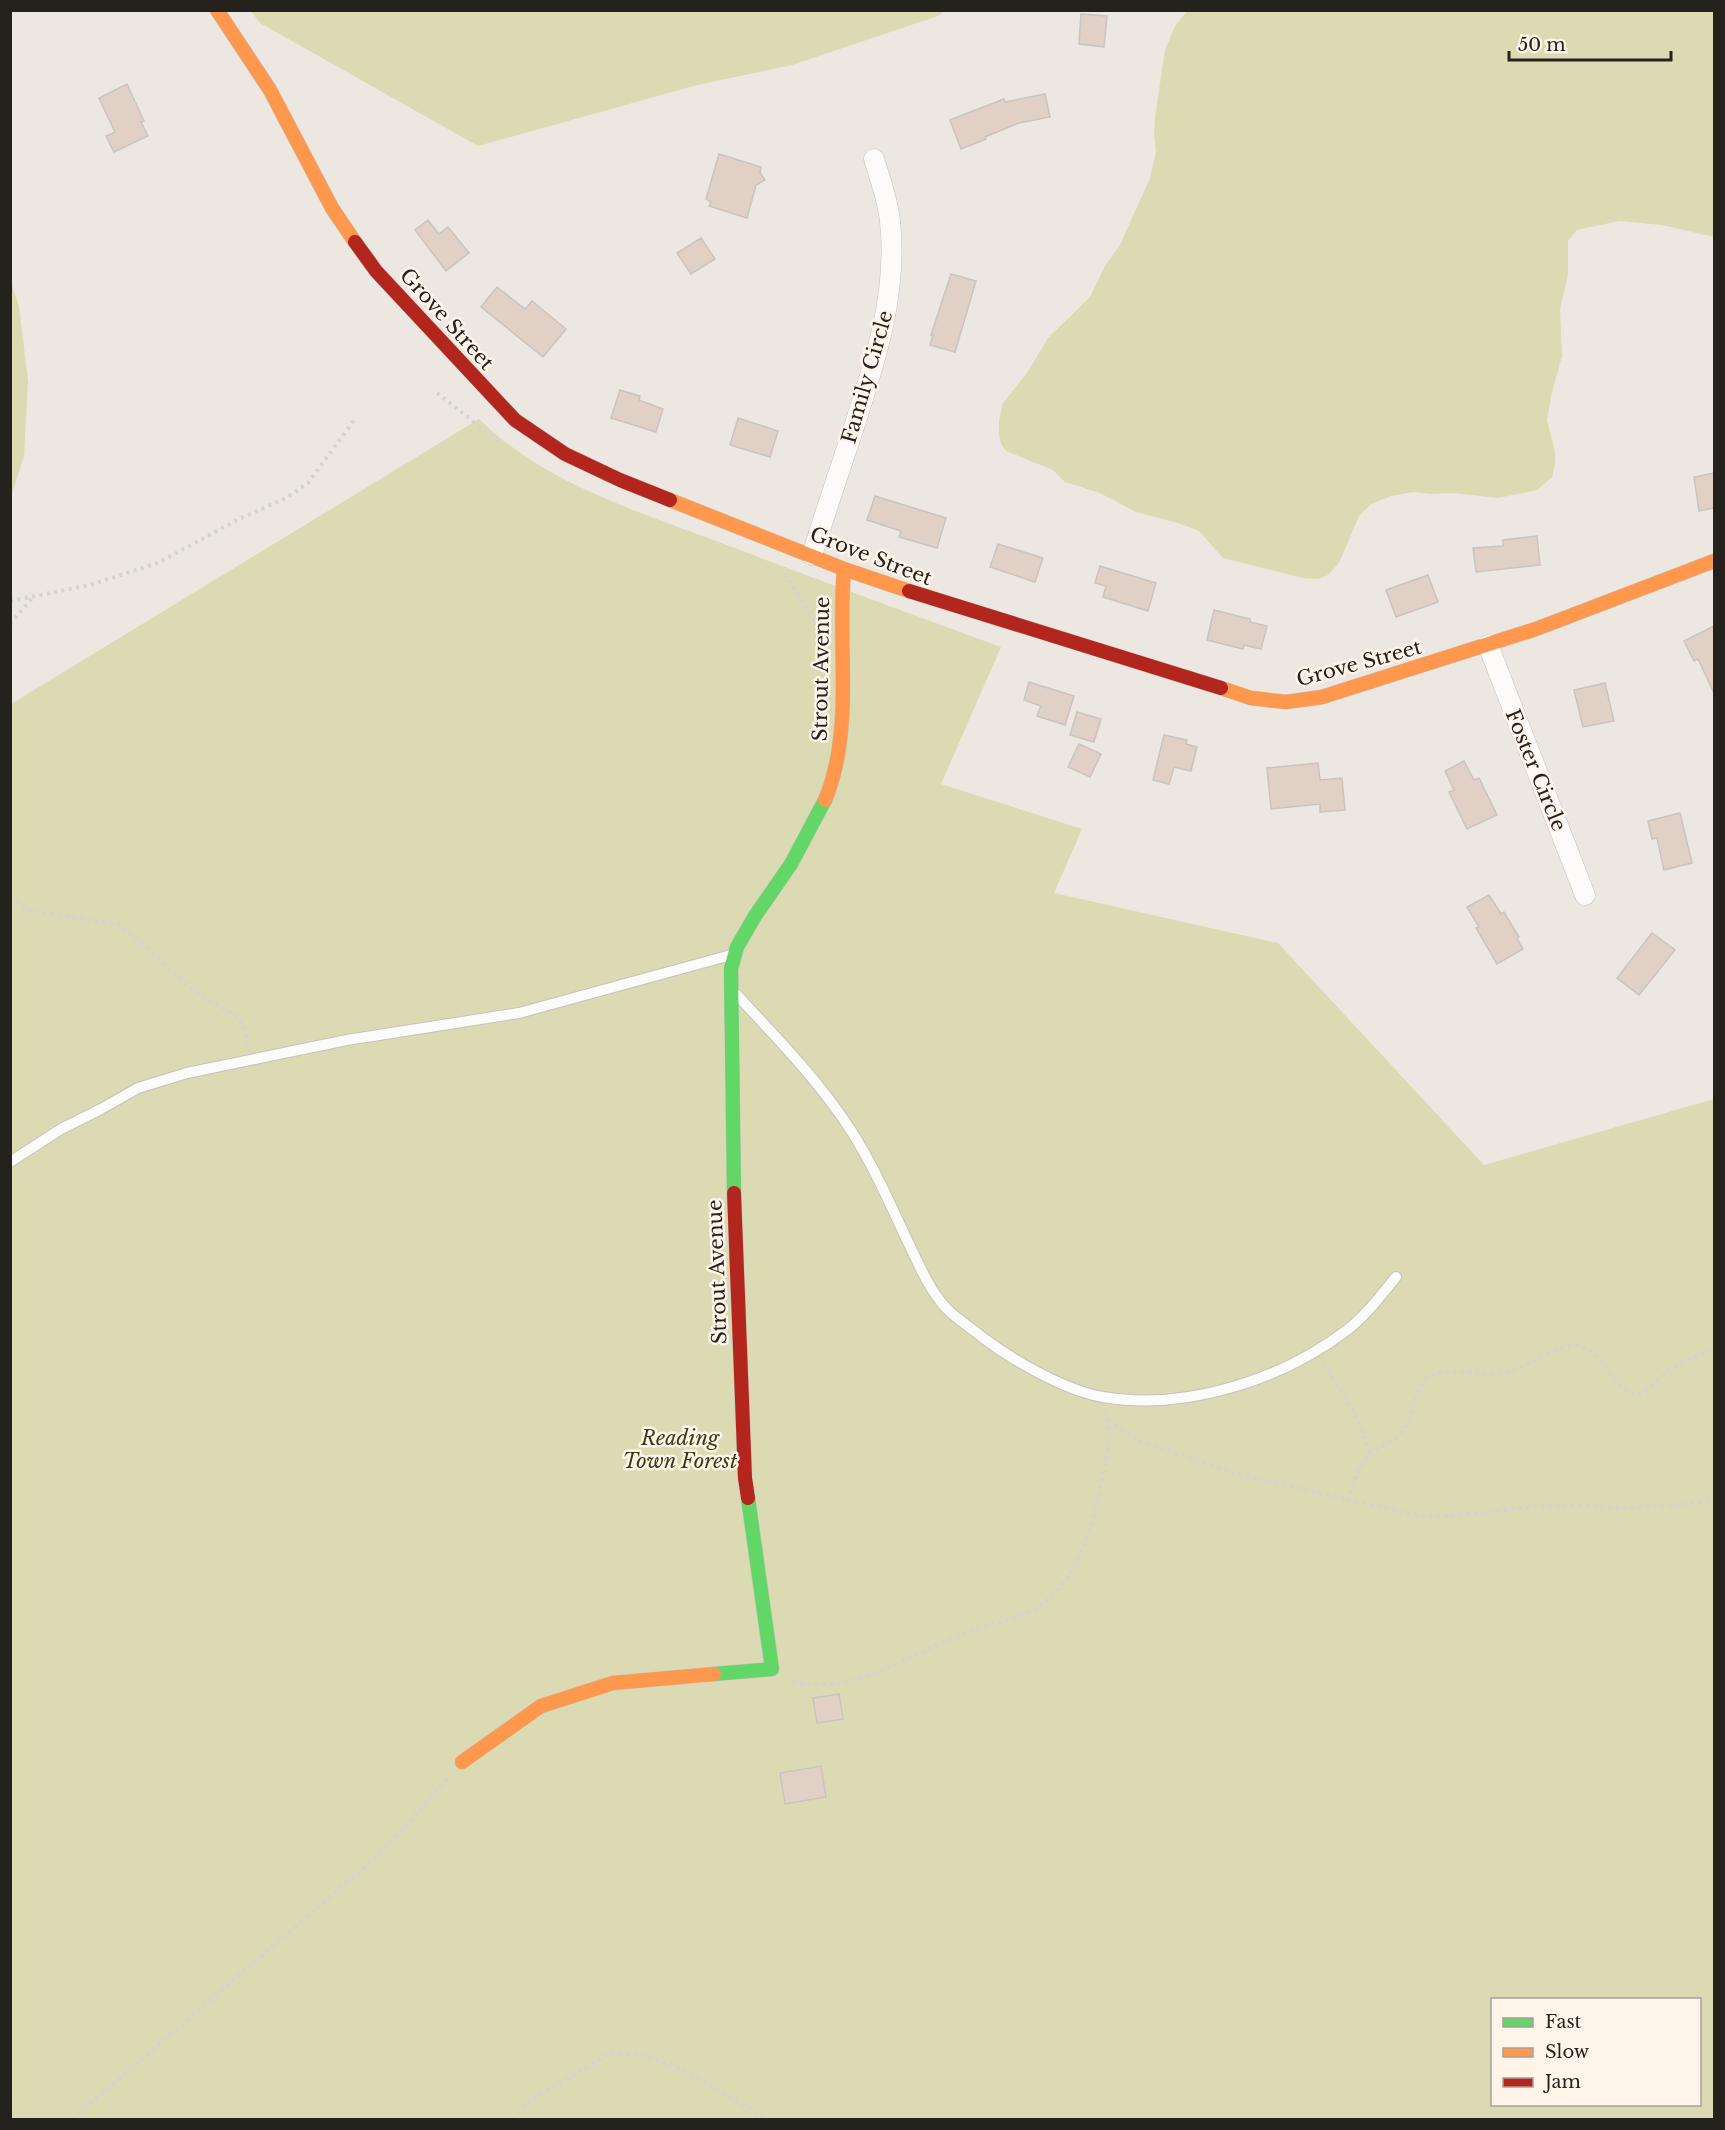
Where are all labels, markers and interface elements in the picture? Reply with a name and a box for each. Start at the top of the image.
scale bar [1509,24,1671,62]
text: 50 m [1518,34,1566,56]
street label: Grove Street [395,263,499,375]
street label: Family Circle [837,308,897,446]
street label: Grove Street [807,522,936,590]
street label: Strout Avenue [808,596,834,742]
street label: Grove Street [1294,635,1425,691]
street label: Foster Circle [1501,706,1571,834]
street label: Strout Avenue [702,1199,732,1345]
park label: Reading Town Forest [623,1426,738,1473]
legend [1491,1998,1701,2106]
text: Fast [1545,2011,1582,2033]
text: Slow [1545,2041,1590,2063]
text: Jam [1543,2071,1581,2093]

